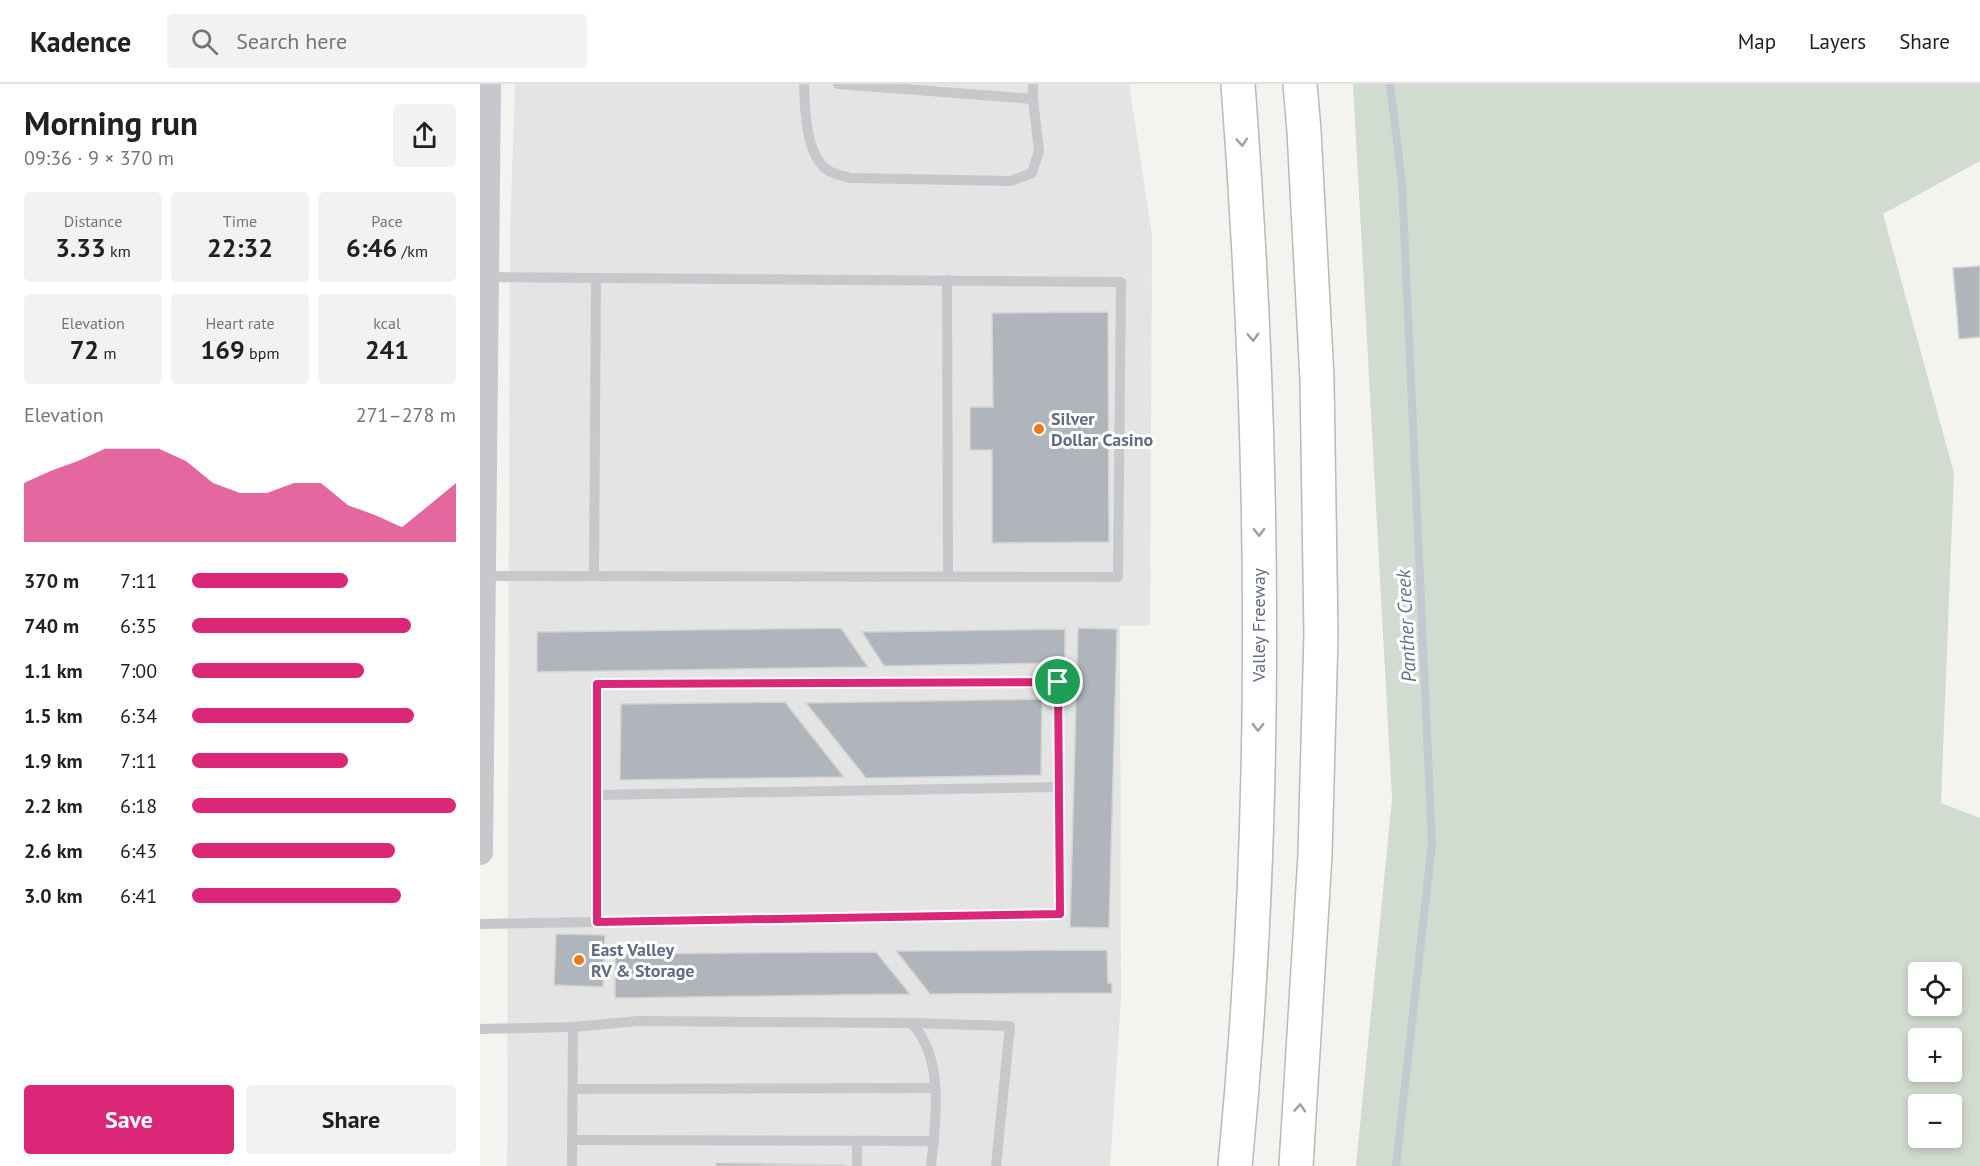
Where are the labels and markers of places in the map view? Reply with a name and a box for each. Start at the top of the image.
place label: Silver Dollar Casino [1051,407,1154,451]
marker: Silver Dollar Casino [1032,422,1046,436]
pin [1032,656,1083,707]
place label: East Valley RV & Storage [591,938,694,982]
marker: East Valley RV & Storage [572,953,586,967]

